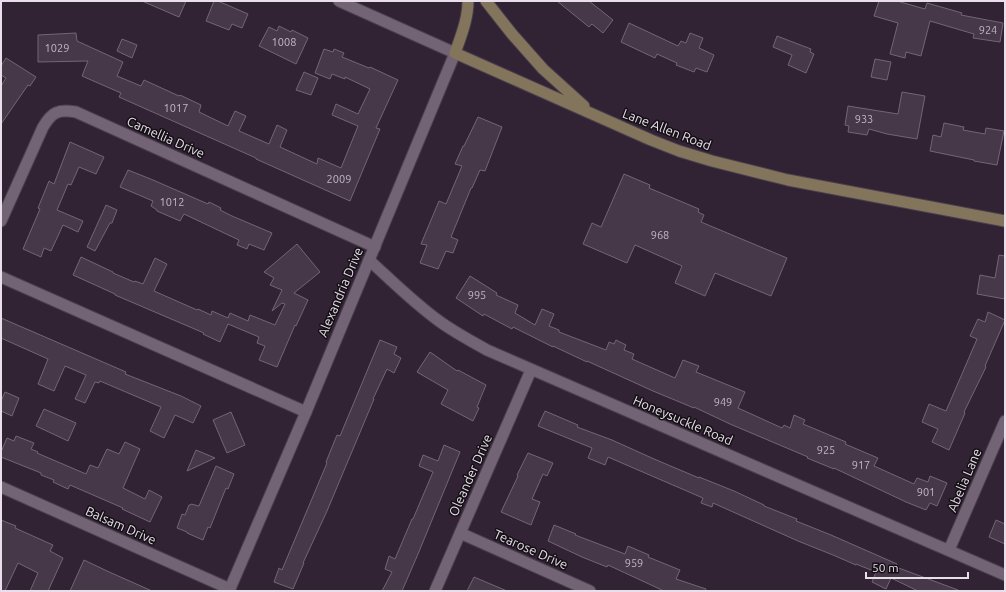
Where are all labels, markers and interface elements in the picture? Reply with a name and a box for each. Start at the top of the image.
house number: 924 [979,24,997,36]
house number: 1008 [272,36,296,48]
house number: 1029 [45,42,69,54]
house number: 1017 [164,102,188,114]
street label: Lane Allen Road [621,106,713,152]
house number: 933 [855,113,873,125]
street label: Camellia Drive [125,114,207,160]
house number: 2009 [327,173,351,185]
house number: 1012 [160,196,184,208]
house number: 968 [651,229,669,241]
street label: Alexandria Drive [315,245,365,339]
house number: 995 [468,289,486,301]
street label: Honeysuckle Road [631,393,735,447]
house number: 949 [714,396,732,408]
street label: Oleander Drive [446,432,494,518]
house number: 925 [817,444,835,456]
street label: Abelia Lane [944,446,984,514]
house number: 917 [852,459,870,471]
house number: 901 [917,486,935,498]
street label: Balsam Drive [84,503,158,547]
street label: Tearose Drive [492,526,570,572]
scale bar [866,554,968,580]
house number: 959 [625,557,643,569]
text: 50 m [872,561,899,574]

